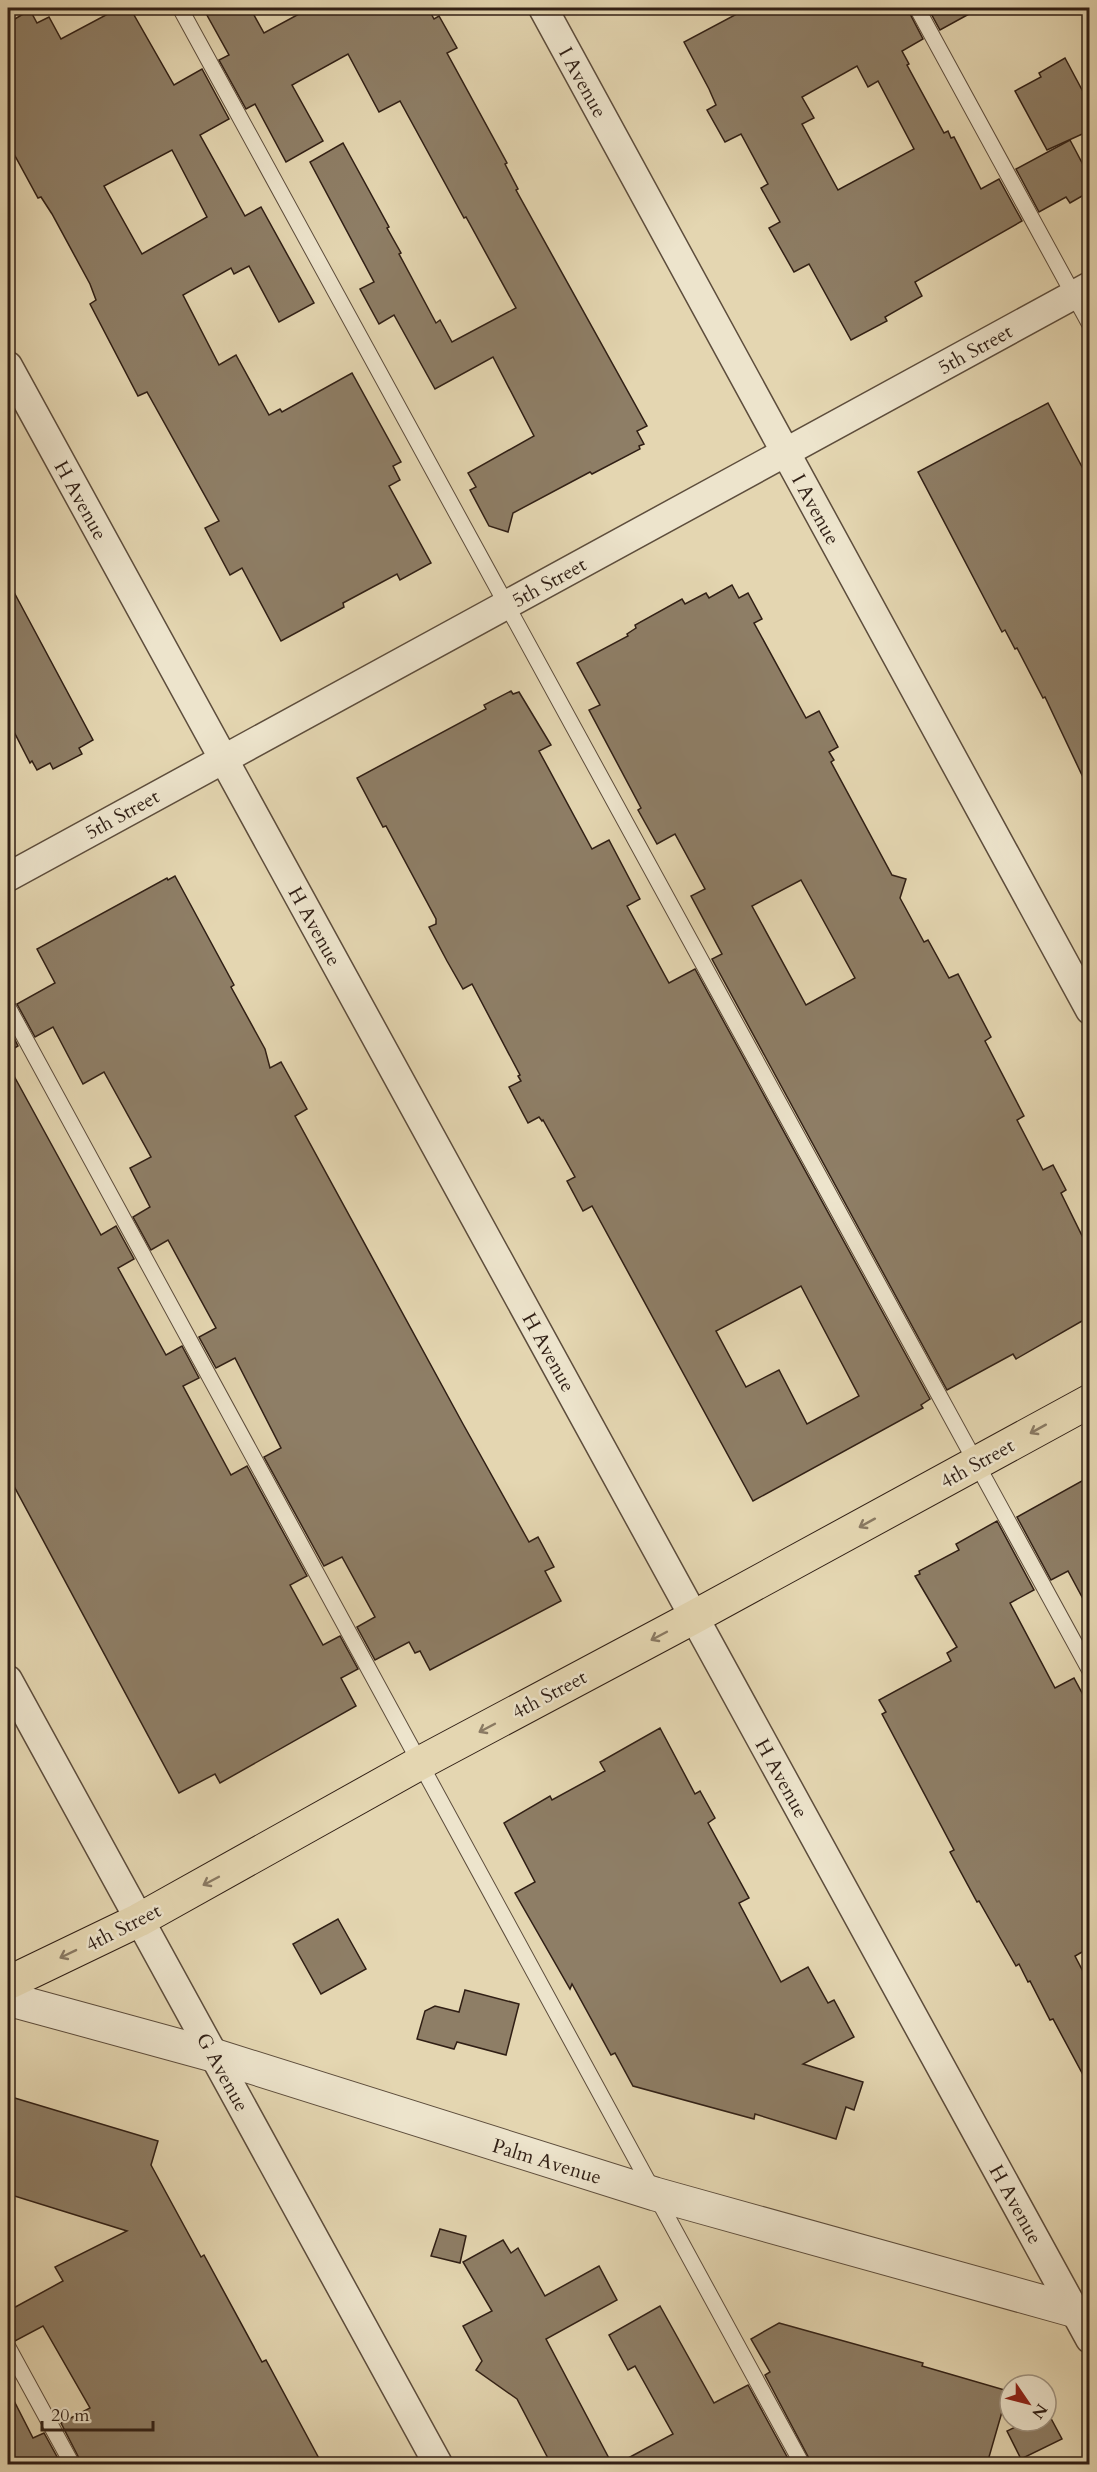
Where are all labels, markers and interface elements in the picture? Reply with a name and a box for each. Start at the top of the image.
street label: I Avenue [552,42,613,122]
street label: 5th Street [933,318,1018,381]
street label: H Avenue [48,456,113,545]
street label: I Avenue [785,469,846,549]
street label: 5th Street [507,551,592,614]
street label: 5th Street [80,783,165,846]
street label: H Avenue [282,882,347,971]
street label: H Avenue [516,1308,581,1397]
one-way arrow [1030,1423,1047,1435]
street label: 4th Street [935,1432,1020,1495]
one-way arrow [859,1517,876,1529]
one-way arrow [651,1630,668,1642]
street label: 4th Street [507,1663,592,1725]
one-way arrow [478,1723,496,1734]
street label: H Avenue [749,1734,814,1823]
one-way arrow [203,1875,220,1887]
street label: 4th Street [81,1897,166,1958]
one-way arrow [59,1949,77,1961]
street label: G Avenue [190,2028,255,2116]
street label: Palm Avenue [489,2132,605,2191]
street label: H Avenue [983,2160,1048,2249]
north arrow [998,2373,1058,2433]
scale bar [42,2394,153,2432]
text: N [1026,2399,1052,2423]
text: 20 m [51,2403,90,2428]

